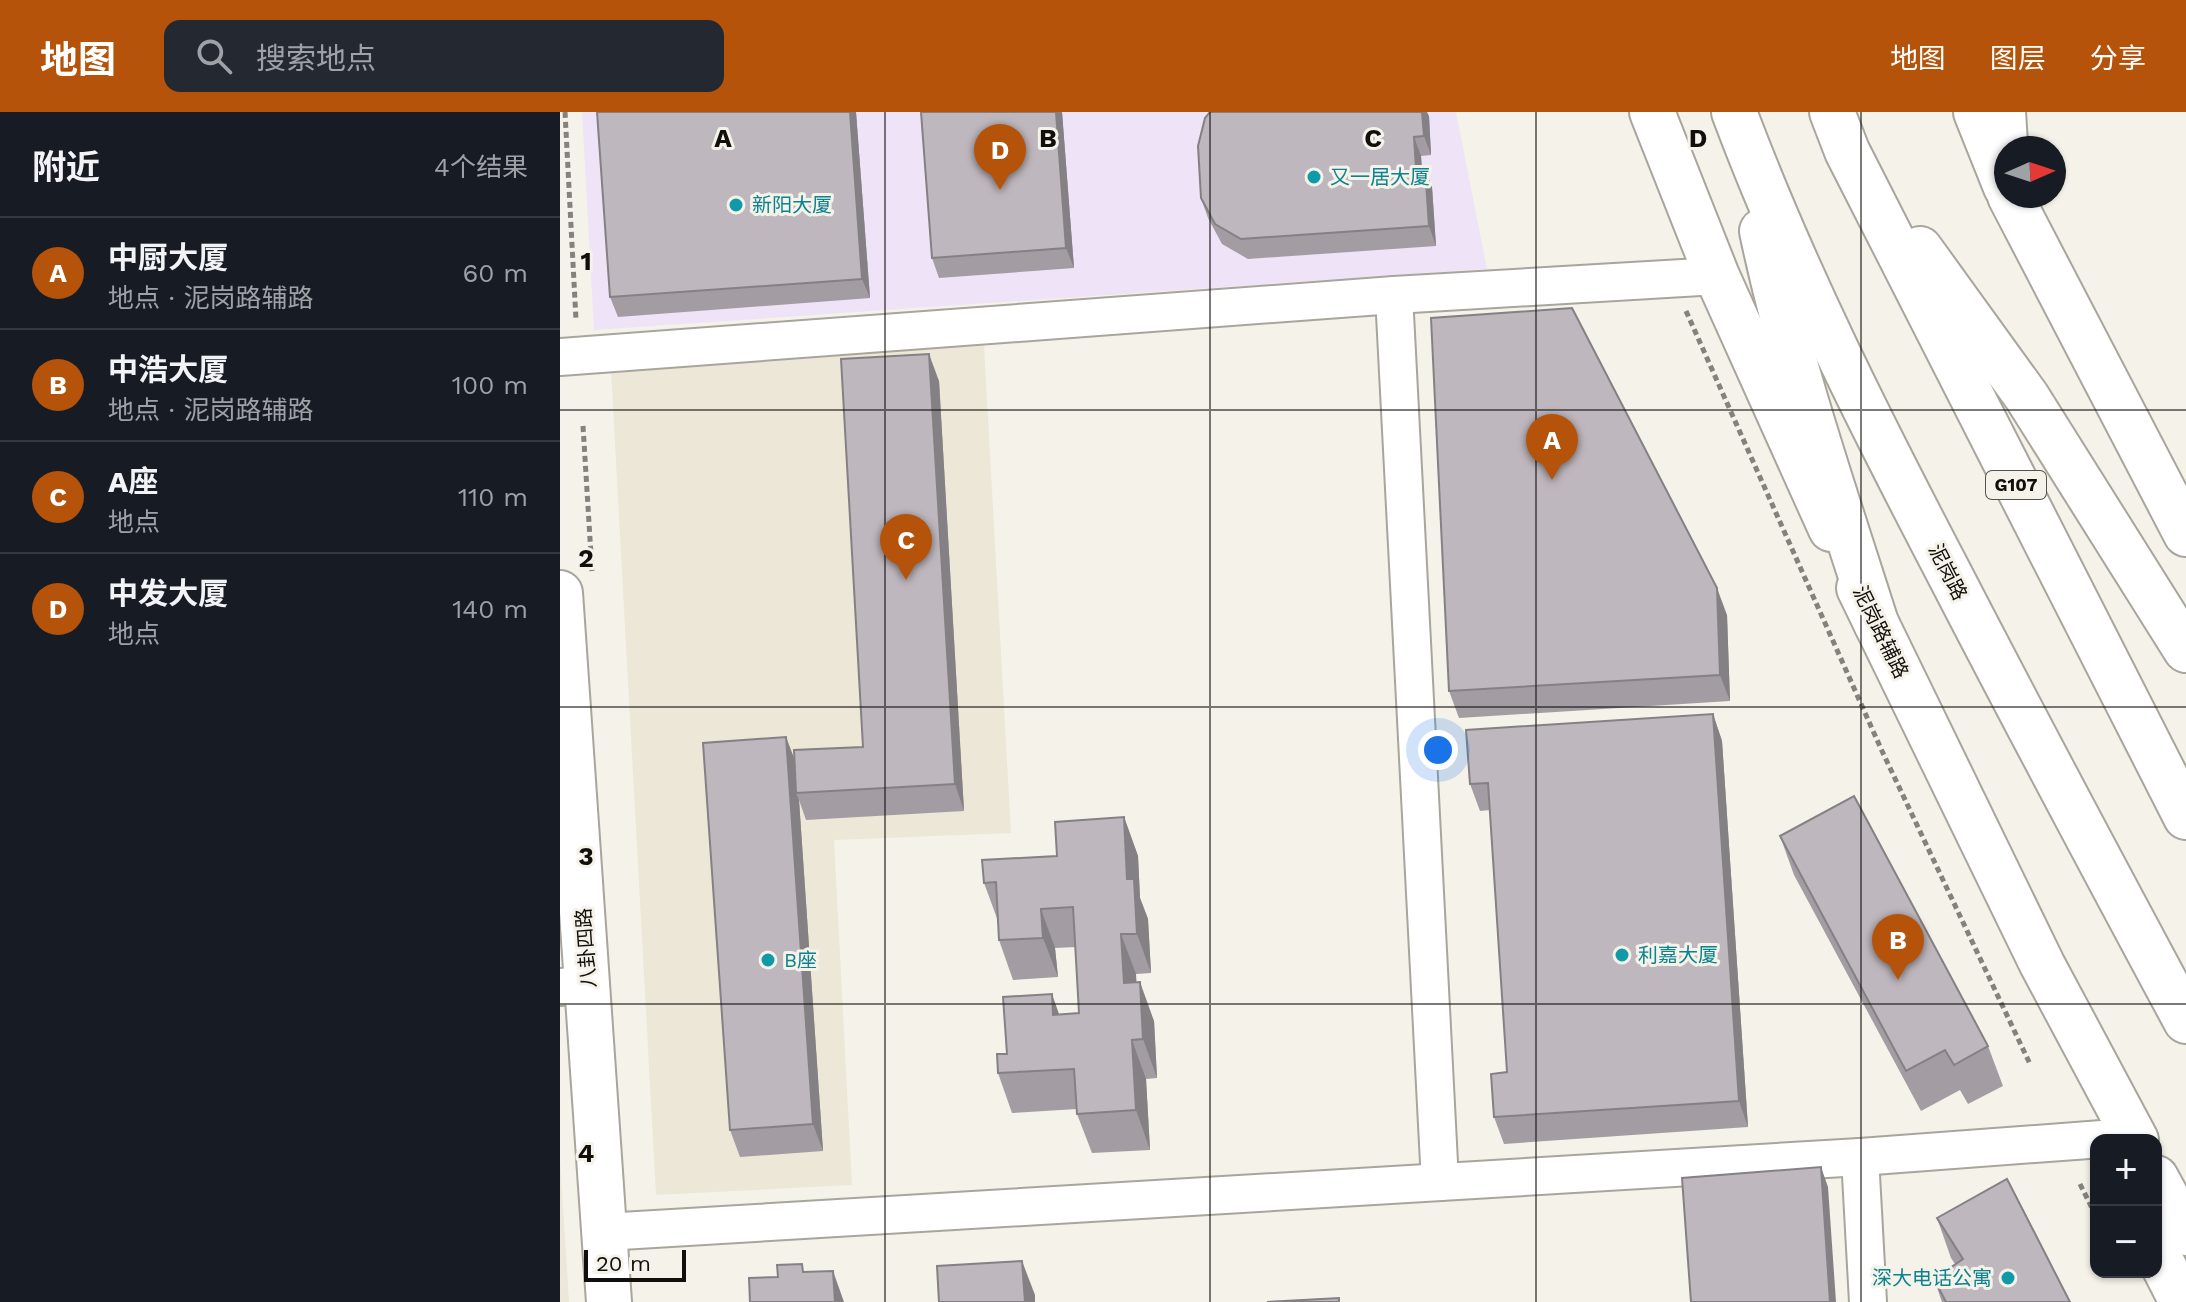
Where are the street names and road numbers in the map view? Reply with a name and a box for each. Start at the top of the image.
road number: G107 [1986,471,2046,499]
street label: 泥岗路 [1924,540,1972,604]
street label: 泥岗路辅路 [1848,582,1914,682]
street label: 八卦四路 [571,907,601,989]

